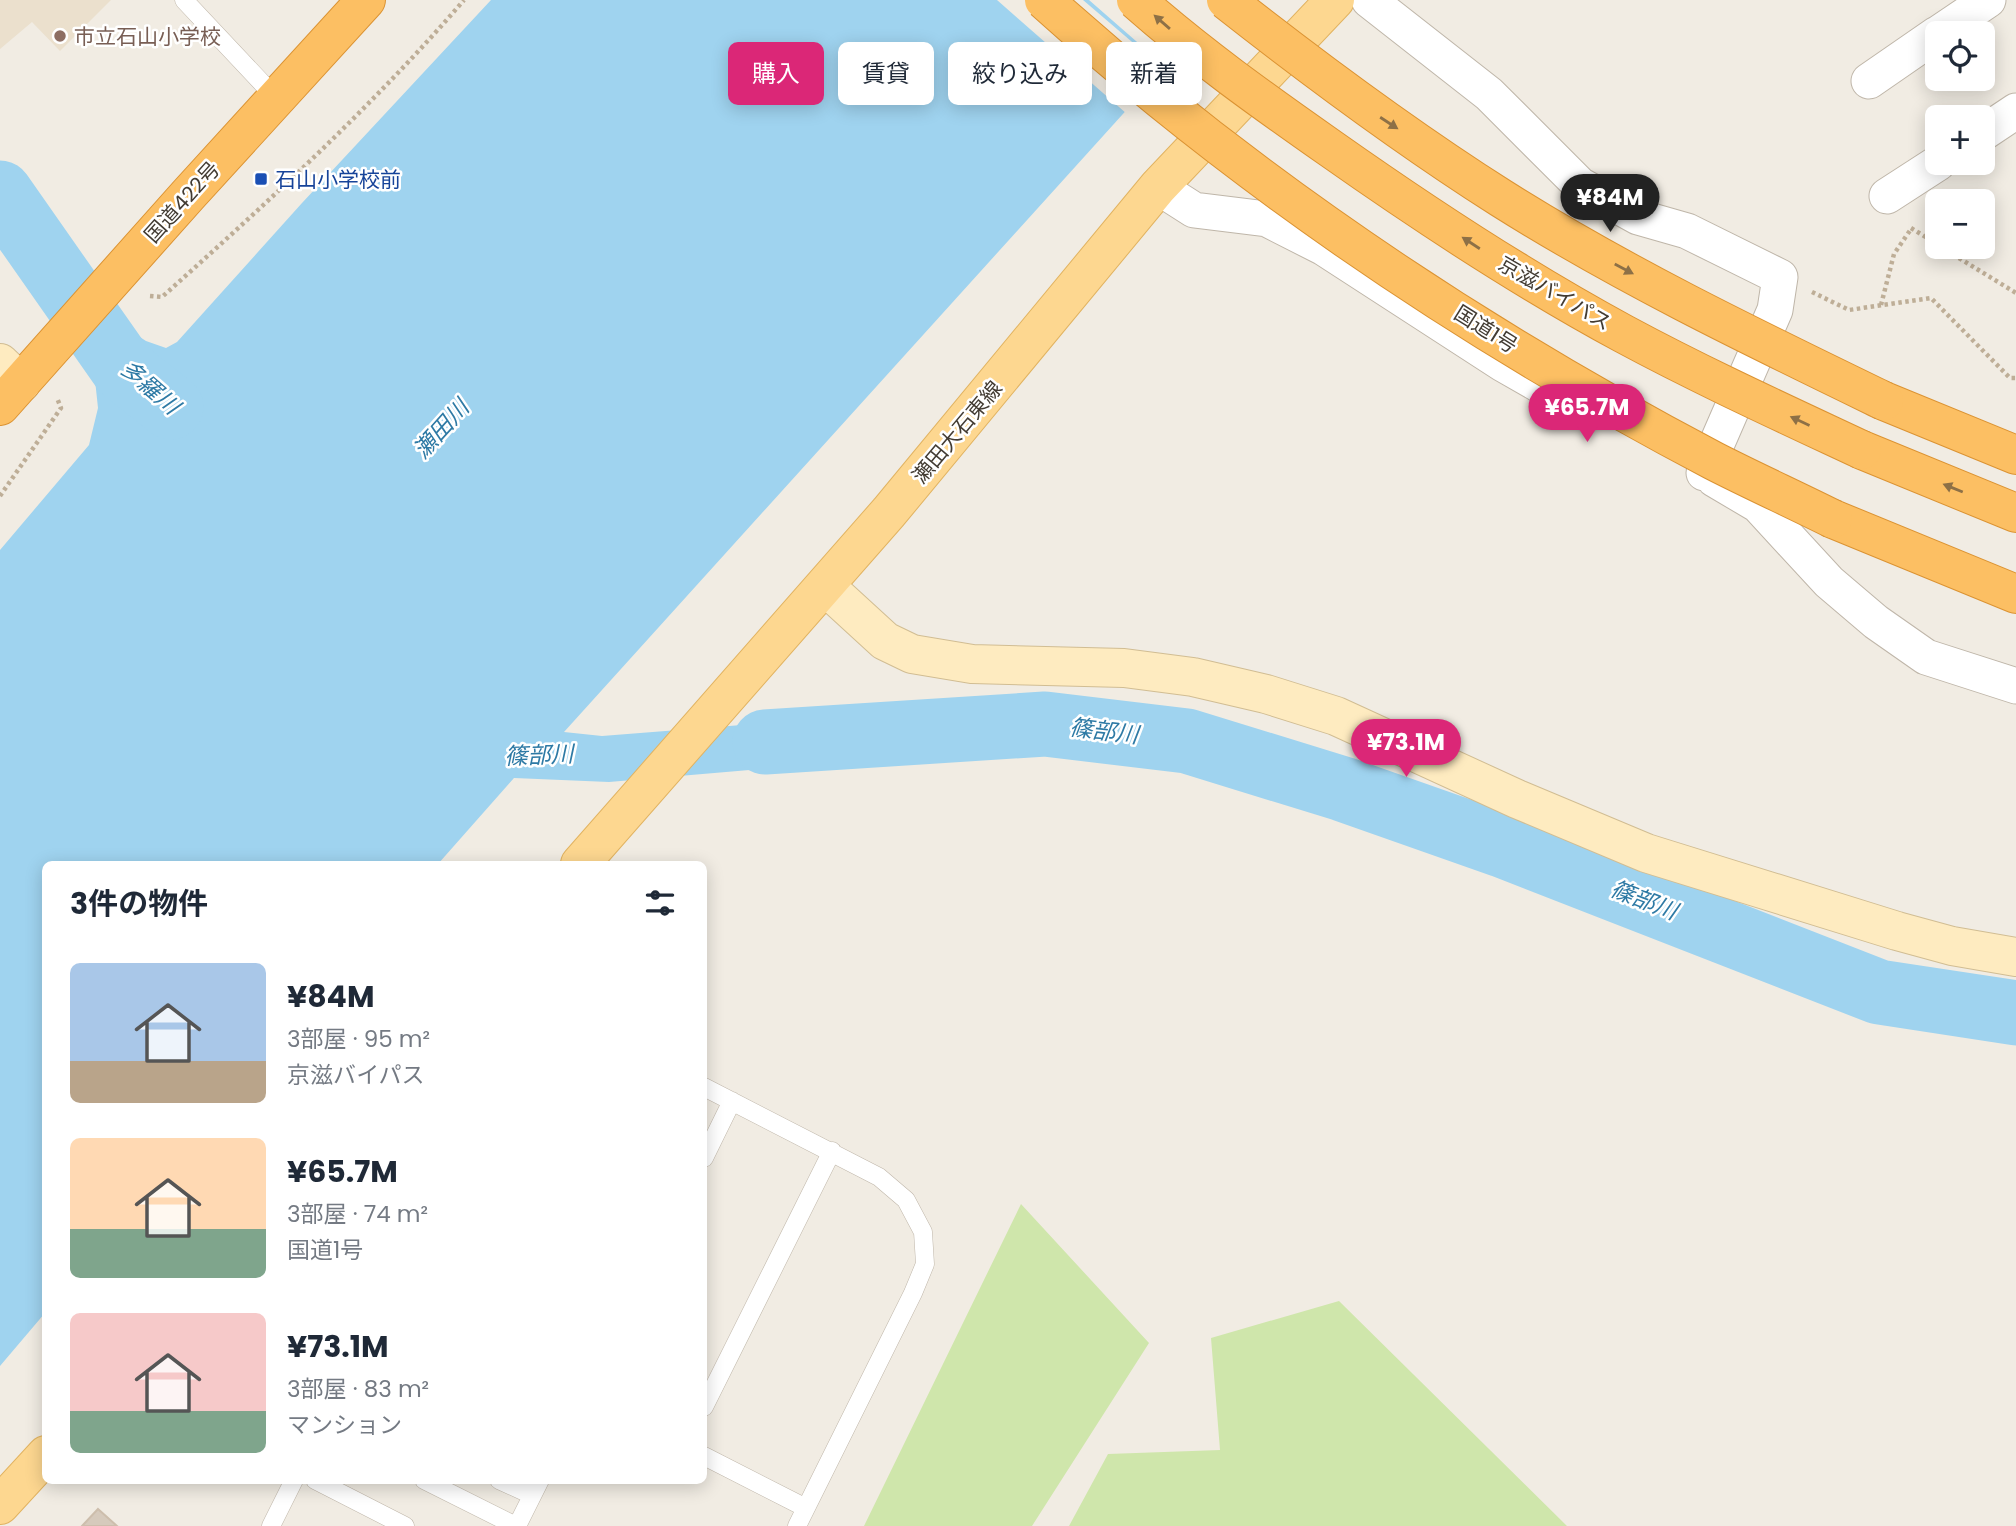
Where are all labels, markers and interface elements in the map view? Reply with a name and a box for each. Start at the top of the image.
one-way arrow [1153,15,1170,30]
map controls [1925,21,1995,259]
button: locate [1925,21,1995,91]
place label: 市立石山小学校 [74,22,221,51]
marker: 市立石山小学校 [52,28,68,44]
chip: 購入 [728,42,824,105]
chip: 賃貸 [838,42,934,105]
chip: 絞り込み [948,42,1092,105]
chip: 新着 [1106,42,1202,105]
button: + [1925,105,1995,175]
one-way arrow [1379,117,1399,130]
street label: 国道422号 [138,155,226,249]
place label: 石山小学校前 [275,165,401,194]
marker: 石山小学校前 [253,171,269,187]
pin: ¥84M [1569,174,1651,234]
text: ¥84M [1576,181,1644,213]
button: − [1925,189,1995,259]
one-way arrow [1462,237,1481,250]
street label: 京滋バイパス [1493,249,1617,337]
one-way arrow [1614,263,1633,275]
street label: 国道1号 [1449,298,1523,360]
water label: 多羅川 [113,352,189,424]
street label: 瀬田大石東線 [905,374,1009,490]
pin: ¥65.7M [1530,384,1644,444]
water label: 瀬田川 [406,390,478,465]
text: ¥65.7M [1545,391,1629,423]
one-way arrow [1790,415,1811,426]
one-way arrow [1942,482,1963,493]
water label: 篠部川 [1068,711,1143,751]
pin: ¥73.1M [1349,720,1463,779]
text: ¥73.1M [1367,726,1445,758]
water label: 篠部川 [504,738,577,772]
water label: 篠部川 [1606,873,1685,928]
text: 3件の物件 [70,882,208,925]
icon: filters [641,884,679,922]
text: ¥84M [287,975,374,1018]
icon: home [126,991,210,1075]
text: 3部屋 · 95 m² [287,1023,430,1055]
text: 京滋バイパス [287,1059,425,1091]
text: ¥65.7M [287,1150,398,1193]
icon: home [126,1166,210,1250]
text: 3部屋 · 74 m² [287,1198,428,1230]
text: 国道1号 [287,1234,363,1266]
text: ¥73.1M [287,1325,389,1368]
icon: home [126,1341,210,1425]
text: 3部屋 · 83 m² [287,1373,429,1405]
text: マンション [287,1409,402,1441]

